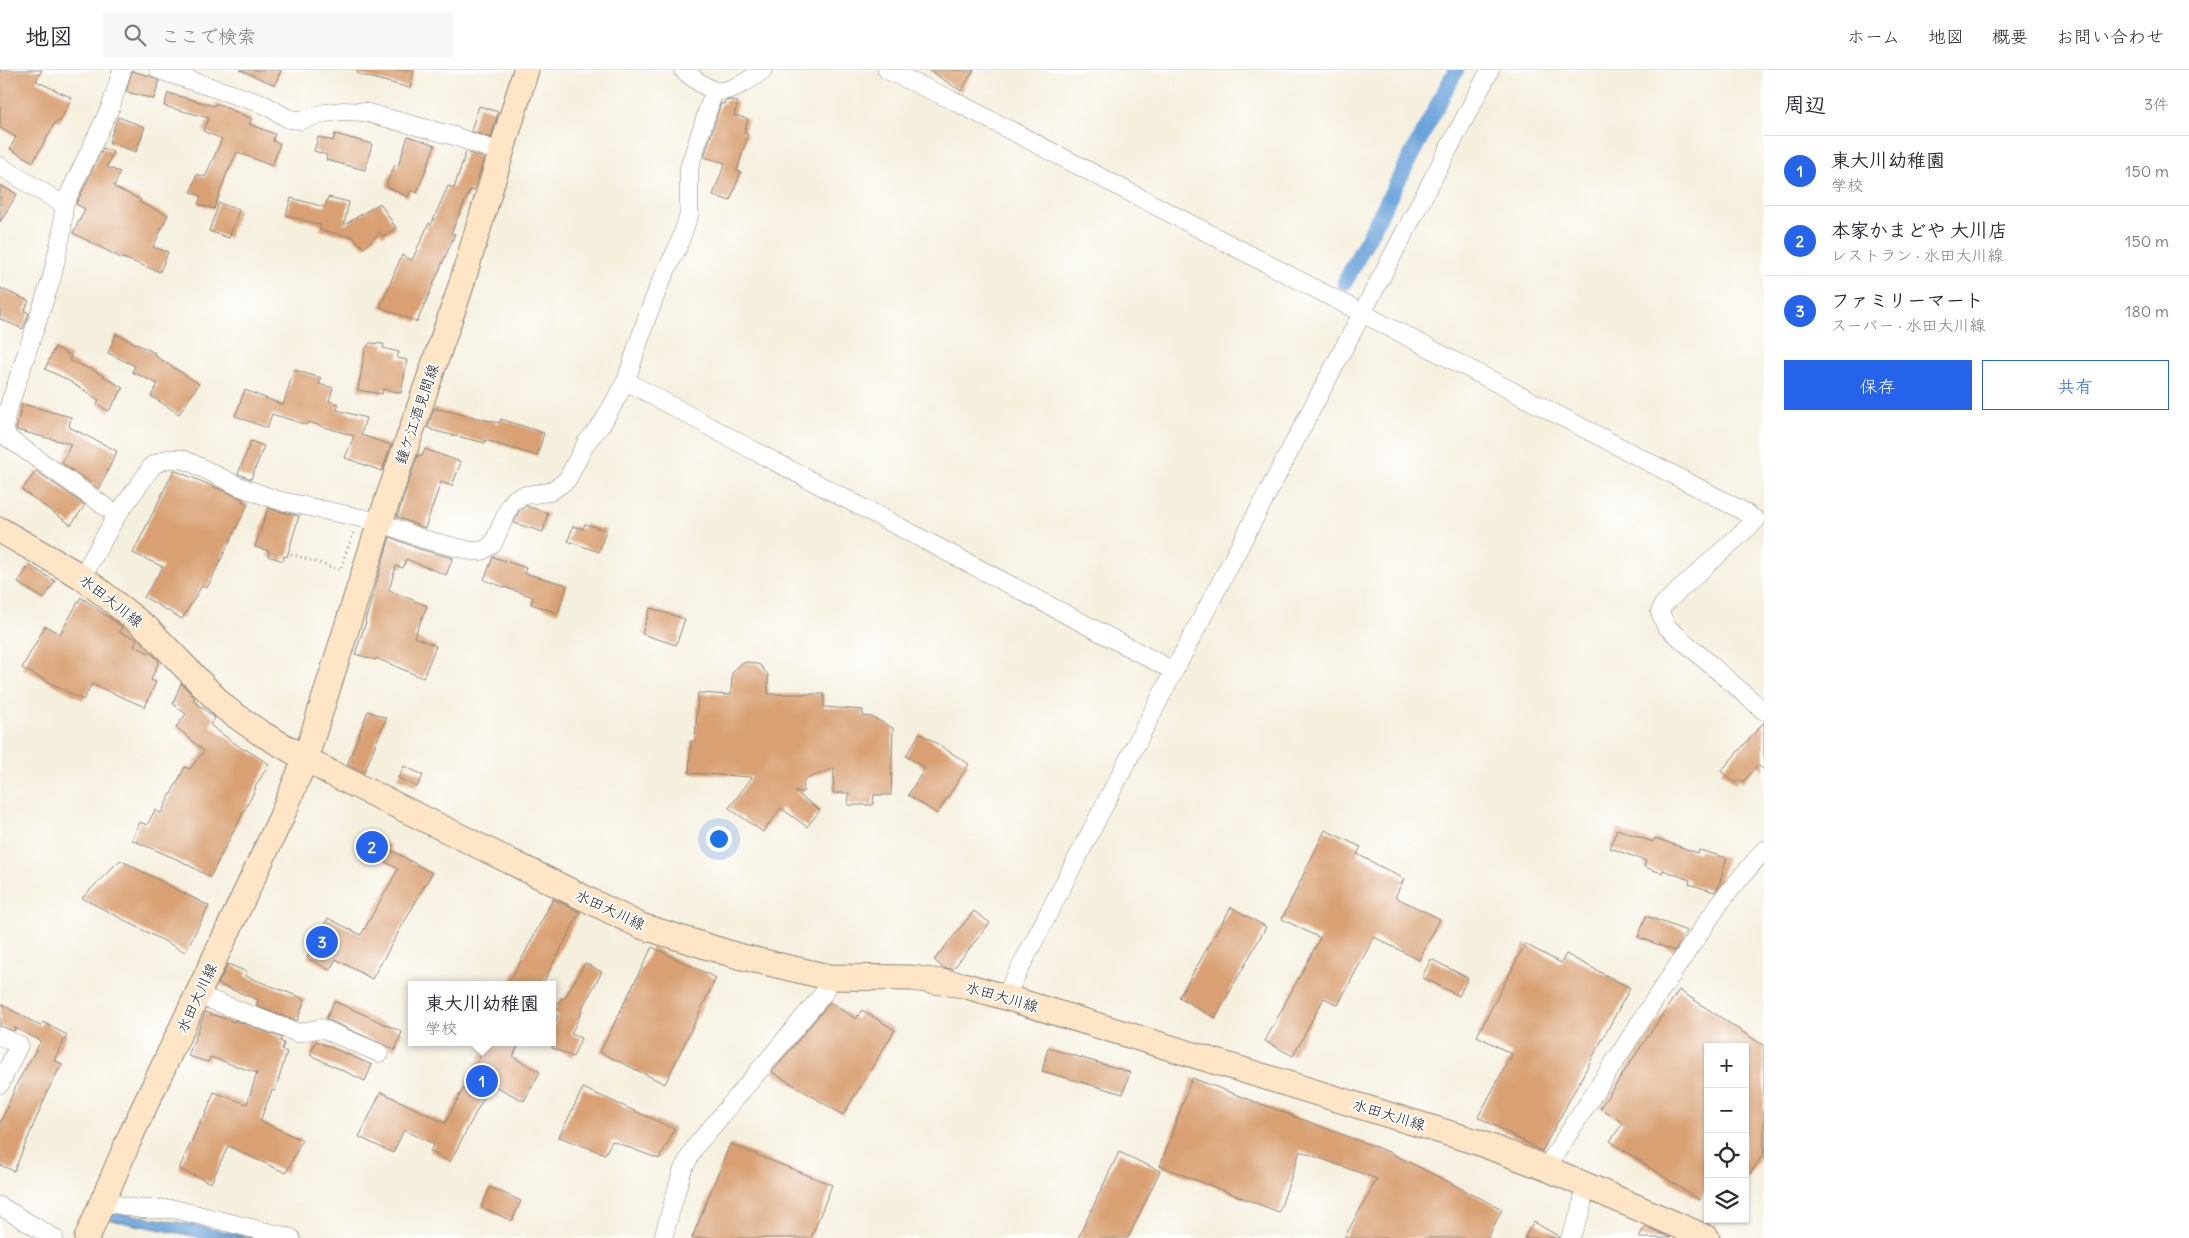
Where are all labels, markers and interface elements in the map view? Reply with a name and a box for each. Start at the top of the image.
search box [103,12,453,57]
text: 地図 [25,21,73,51]
icon: search [121,21,149,49]
text: ここで検索 [161,24,256,48]
text: ホーム [1847,25,1900,48]
text: 地図 [1928,25,1964,48]
text: 概要 [1992,25,2028,48]
text: お問い合わせ [2056,25,2164,48]
text: 周辺 [1784,91,1826,118]
text: 3件 [2144,94,2169,114]
text: 東大川幼稚園 [1831,148,1945,172]
text: 1 [1797,161,1803,181]
text: 150 m [2125,161,2169,181]
text: 学校 [1831,175,1863,195]
text: 本家かまどや 大川店 [1831,218,2007,242]
text: 2 [1796,231,1804,251]
text: 150 m [2125,231,2169,251]
text: レストラン · 水田大川線 [1831,245,2003,265]
text: ファミリーマート [1831,288,1984,312]
text: 3 [1795,301,1805,321]
text: 180 m [2125,301,2169,321]
text: スーパー · 水田大川線 [1831,315,1986,335]
button: 保存 [1784,360,1972,410]
button: 共有 [1982,360,2169,410]
street label: 鐘ケ江酒見間線 [390,361,443,467]
street label: 水田大川線 [76,570,147,631]
your location [706,826,732,852]
pin: 2 [356,828,388,866]
street label: 水田大川線 [572,885,648,934]
pin: 3 [306,923,338,961]
street label: 水田大川線 [172,960,221,1036]
street label: 水田大川線 [963,977,1041,1016]
popup [408,981,556,1046]
text: 東大川幼稚園 [425,991,539,1015]
text: 学校 [425,1018,457,1038]
map controls [1704,1043,1749,1223]
button: + [1704,1043,1749,1088]
pin: 1 [466,1062,498,1100]
button: − [1704,1088,1749,1133]
street label: 水田大川線 [1350,1094,1428,1135]
button: locate [1704,1133,1749,1178]
button: layers [1704,1178,1749,1223]

